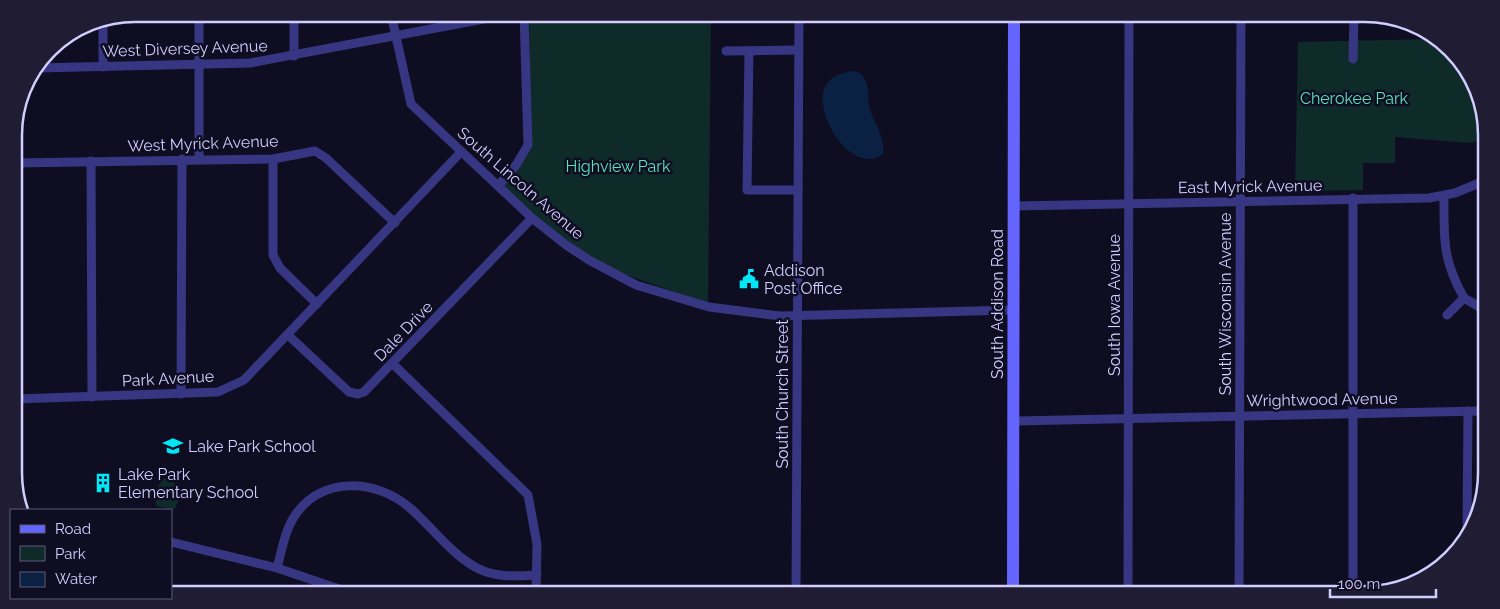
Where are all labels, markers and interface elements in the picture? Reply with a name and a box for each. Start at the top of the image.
street label: West Diversey Avenue [102,36,268,61]
park label: Cherokee Park [1300,89,1409,108]
street label: South Lincoln Avenue [454,123,588,243]
street label: West Myrick Avenue [127,131,279,156]
park label: Highview Park [566,157,671,176]
street label: East Myrick Avenue [1178,176,1322,197]
street label: South Wisconsin Avenue [1216,213,1235,395]
street label: South Addison Road [988,229,1007,379]
street label: South Iowa Avenue [1105,234,1124,376]
place label: Addison Post Office [764,261,842,298]
public building icon: Addison Post Office [738,268,760,290]
street label: Dale Drive [370,297,437,365]
street label: South Church Street [773,319,792,469]
street label: Park Avenue [121,367,215,390]
street label: Wrightwood Avenue [1246,389,1398,410]
school or university icon: Lake Park School [162,435,184,457]
place label: Lake Park School [188,437,316,456]
place label: Lake Park Elementary School [118,465,259,502]
building icon: Lake Park Elementary School [92,472,114,494]
legend [10,509,172,599]
text: Road [55,520,91,538]
text: Park [55,545,86,563]
scale bar [1330,566,1436,598]
text: Water [55,570,98,588]
text: 100 m [1338,575,1380,593]

